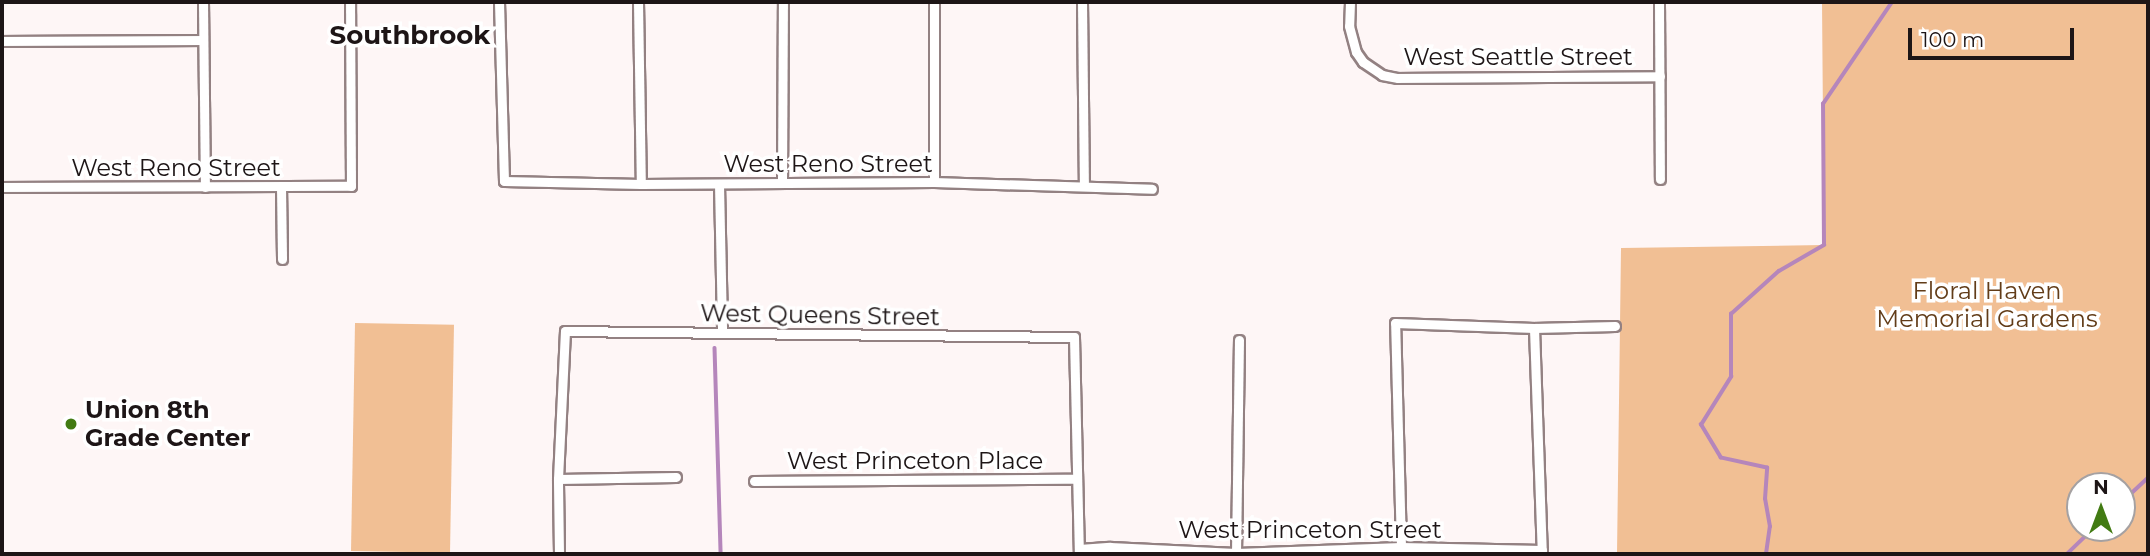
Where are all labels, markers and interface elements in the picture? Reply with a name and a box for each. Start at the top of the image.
scale bar [1912,14,2078,58]
district label: Southbrook [330,20,490,52]
text: 100 m [1921,27,1984,52]
street label: West Seattle Street [1403,43,1633,71]
street label: West Reno Street [723,150,933,178]
street label: West Reno Street [71,154,281,182]
park label: Floral Haven Memorial Gardens [1876,277,2098,333]
street label: West Queens Street [700,299,940,331]
place label: Union 8th Grade Center [85,396,251,452]
marker: Union 8th Grade Center [63,416,79,432]
street label: West Princeton Place [787,447,1043,475]
north arrow [2066,472,2136,542]
text: N [2093,476,2109,499]
street label: West Princeton Street [1178,516,1442,544]

